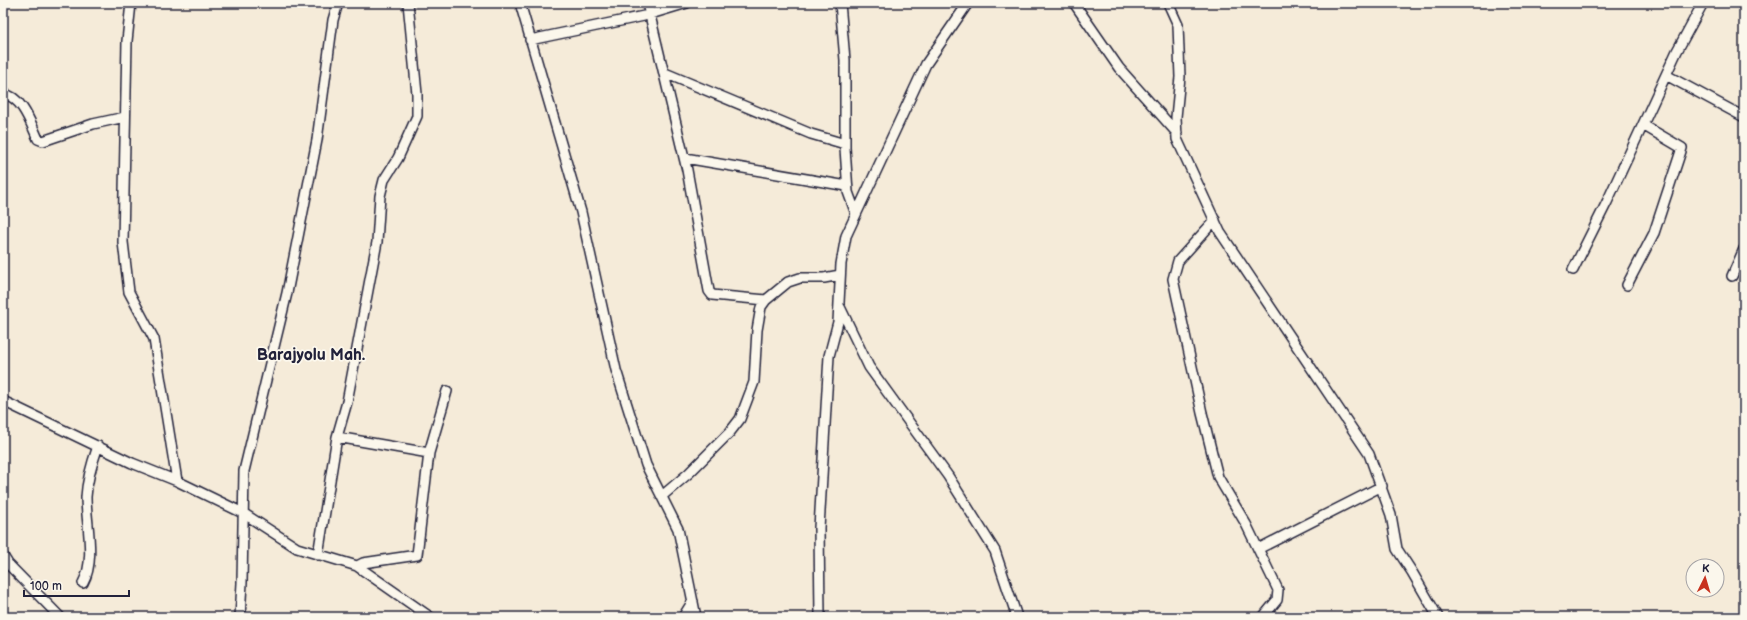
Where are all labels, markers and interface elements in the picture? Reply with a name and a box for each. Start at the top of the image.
district label: Barajyolu Mah. [257,346,366,365]
north arrow [1685,558,1725,598]
text: K [1702,562,1711,575]
scale bar [24,572,129,598]
text: 100 m [30,579,62,594]

